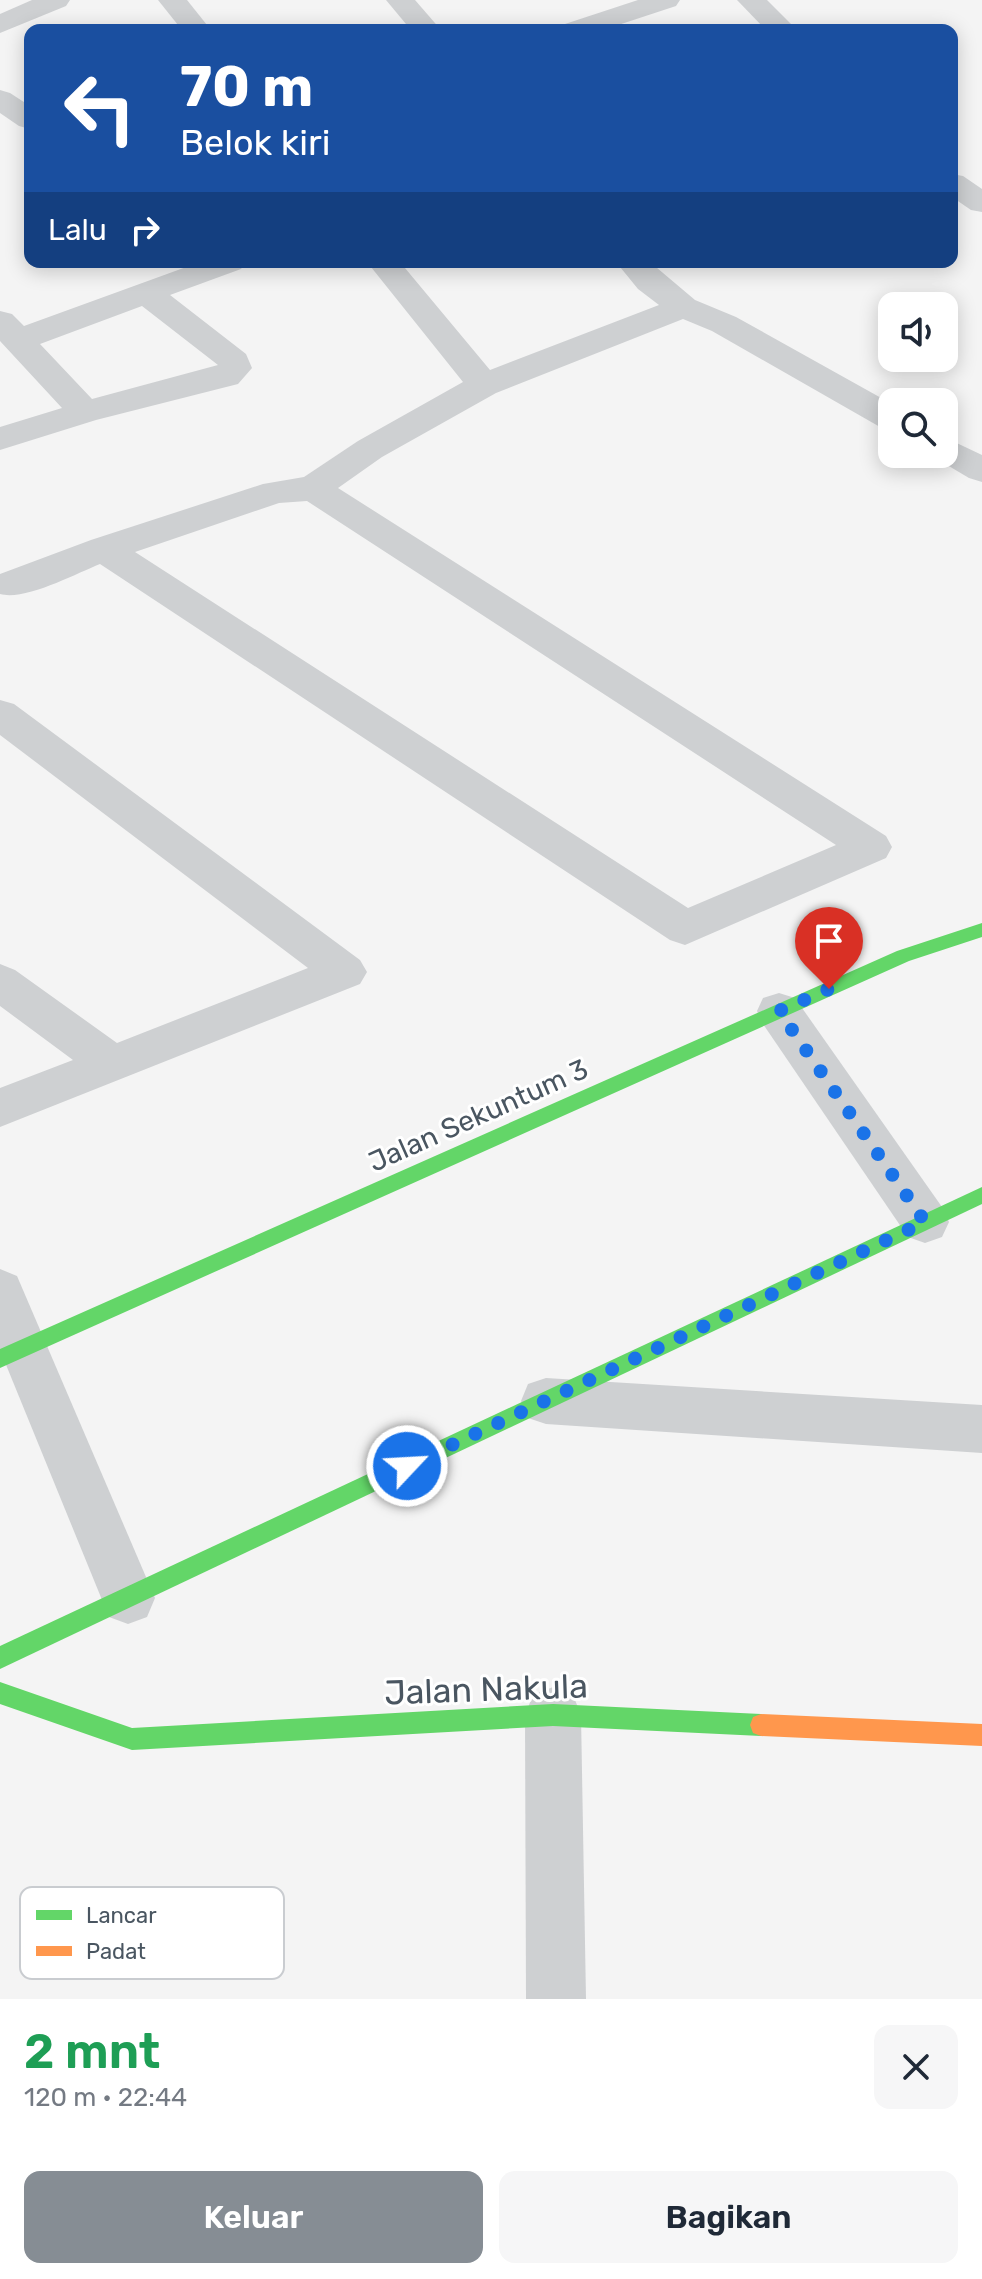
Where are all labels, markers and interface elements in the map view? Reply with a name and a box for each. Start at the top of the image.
text: 70 m [180,54,313,120]
icon: left [48,56,152,160]
text: Belok kiri [180,121,330,164]
icon: right [123,208,167,252]
text: Lalu [48,212,107,248]
map controls [878,292,958,468]
button: sound [878,292,958,372]
button: search [878,388,958,468]
pin [795,907,863,989]
icon: arrive [807,919,851,963]
street label: Jalan Sekuntum 3 [363,1052,593,1179]
position arrow [365,1424,449,1508]
street label: Jalan Nakula [384,1665,588,1714]
legend [20,1887,284,1979]
text: Lancar [86,1902,157,1929]
text: Padat [86,1938,146,1965]
text: 2 mnt [24,2023,160,2080]
button: close [874,2025,958,2109]
text: 120 m · 22:44 [24,2082,187,2113]
button: Keluar [24,2171,483,2263]
button: Bagikan [499,2171,958,2263]

